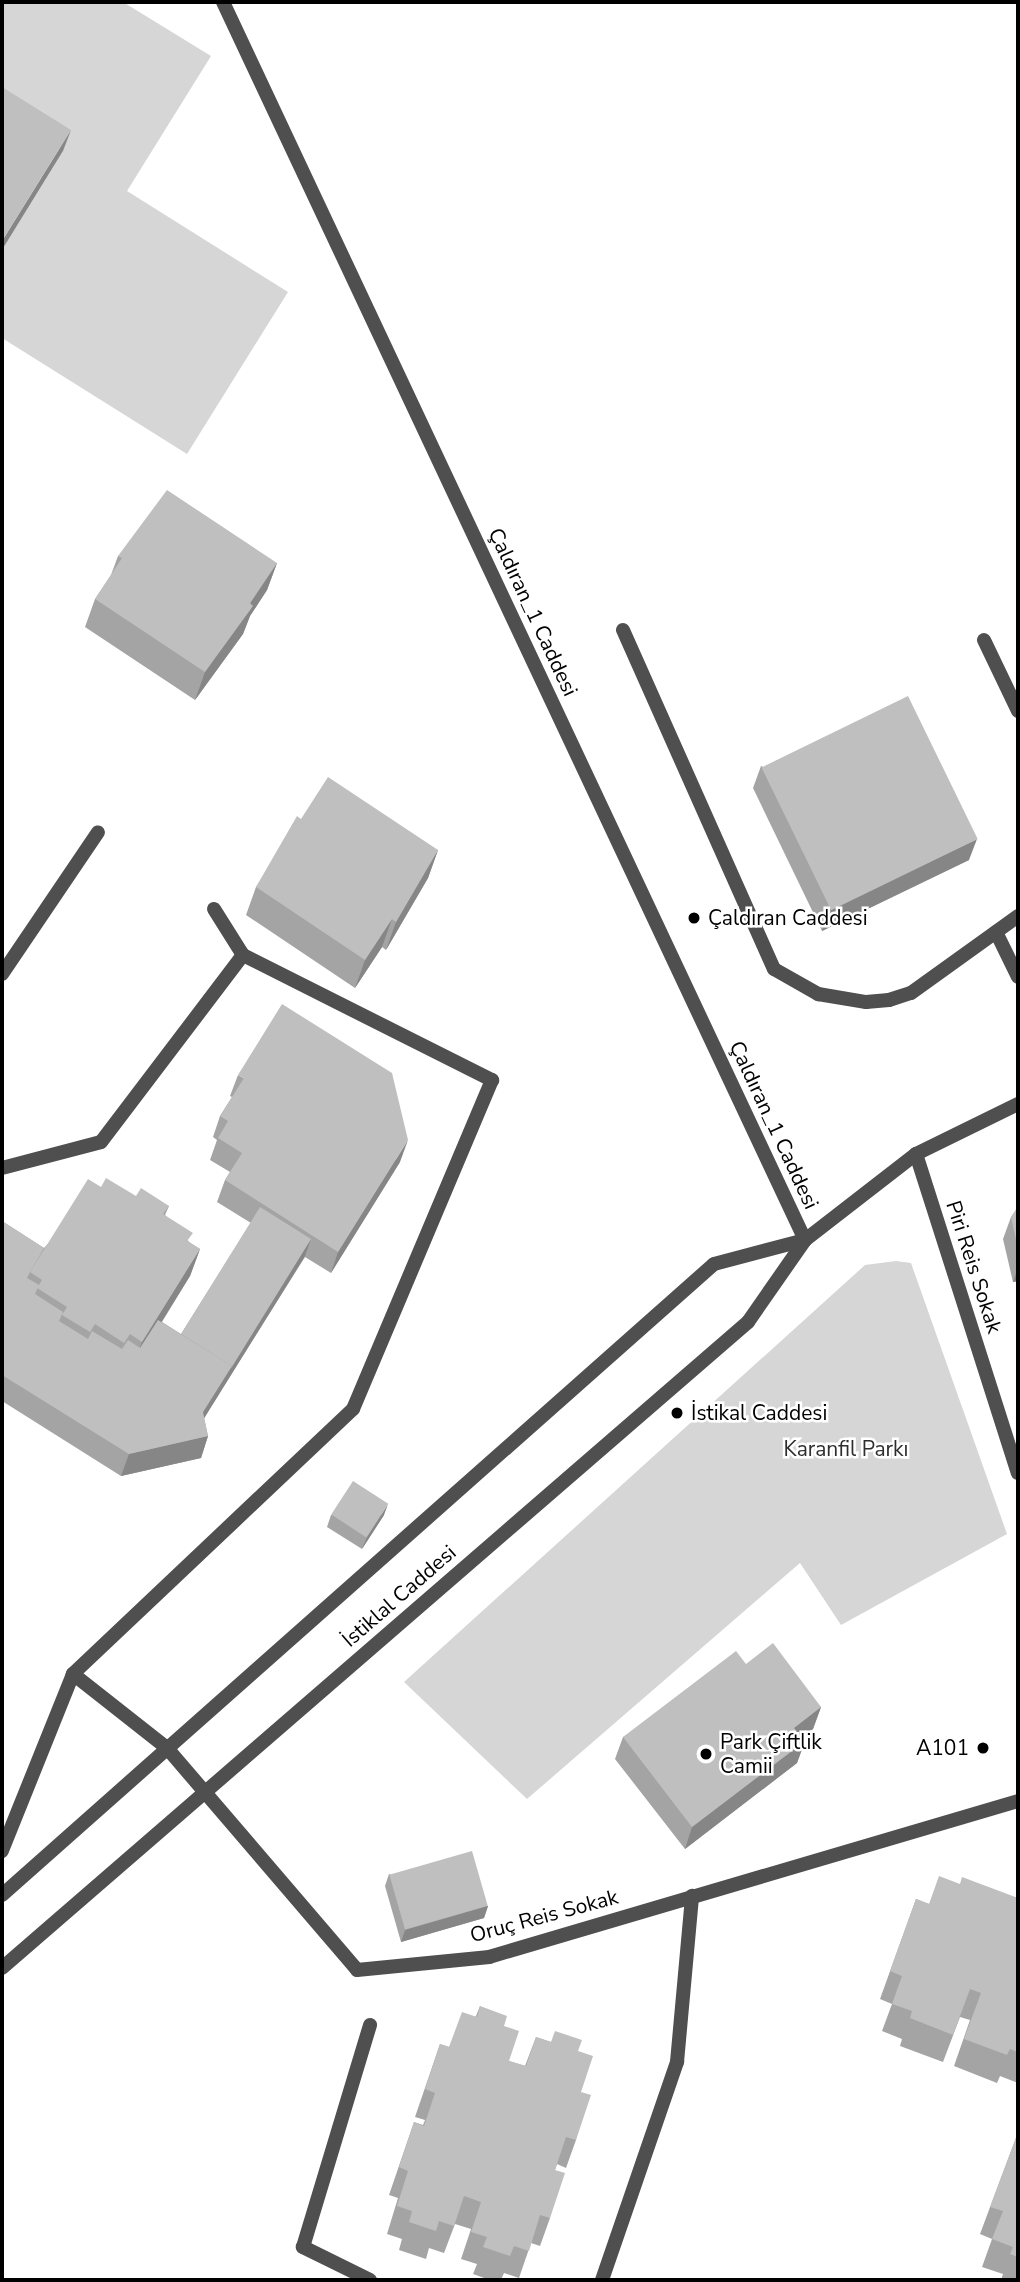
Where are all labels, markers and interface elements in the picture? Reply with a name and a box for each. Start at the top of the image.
street label: Çaldıran_1 Caddesi [483,524,583,700]
place label: Çaldıran Caddesi [708,905,868,931]
marker: Çaldıran Caddesi [686,910,702,926]
street label: Çaldıran_1 Caddesi [724,1037,824,1213]
street label: Piri Reis Sokak [941,1198,1007,1336]
place label: İstikal Caddesi [691,1400,827,1426]
marker: İstikal Caddesi [669,1405,685,1421]
park label: Karanfil Parkı [784,1436,908,1462]
street label: İstiklal Caddesi [337,1540,461,1652]
place label: Park Çiftlik Camii [720,1729,822,1779]
place label: A101 [916,1735,969,1761]
marker: A101 [975,1740,991,1756]
marker: Park Çiftlik Camii [698,1746,714,1762]
street label: Oruç Reis Sokak [467,1884,621,1948]

